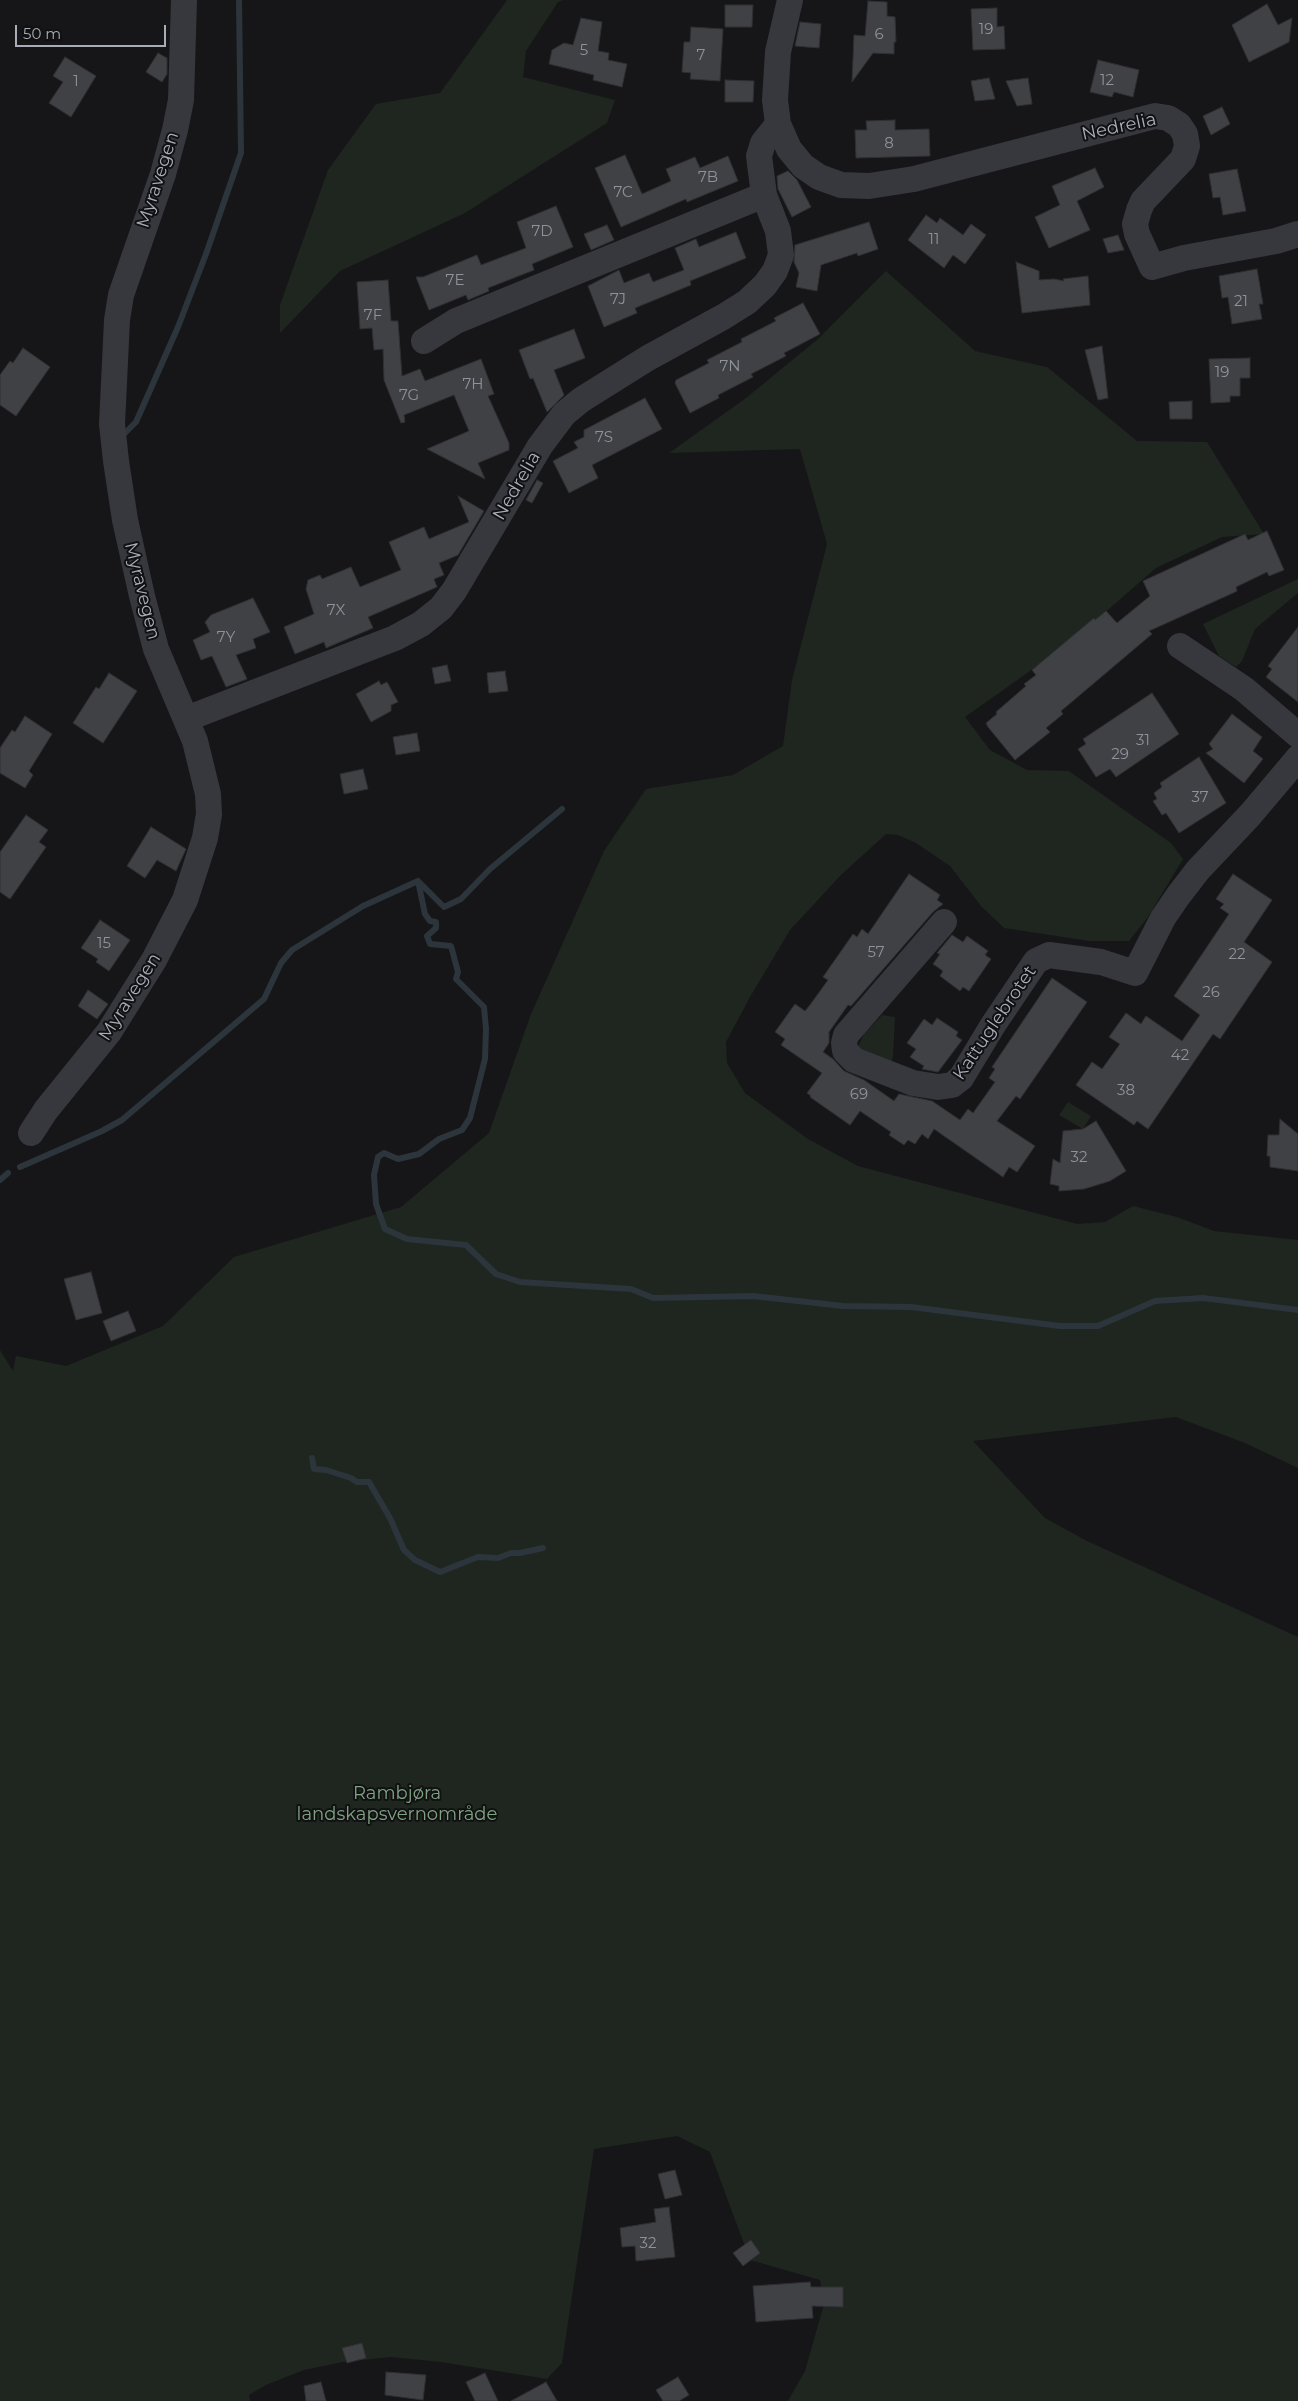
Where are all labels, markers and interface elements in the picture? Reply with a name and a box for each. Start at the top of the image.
scale bar [18,15,169,47]
house number: 19 [979,21,993,39]
text: 50 m [23,24,61,43]
house number: 6 [874,26,884,44]
house number: 5 [580,42,588,60]
house number: 7 [697,47,705,65]
house number: 12 [1100,72,1114,90]
house number: 1 [73,73,79,91]
street label: Nedrelia [1080,109,1158,145]
street label: Myravegen [132,129,184,231]
house number: 8 [884,135,894,153]
house number: 7B [698,169,718,187]
house number: 7C [613,184,633,202]
house number: 7D [531,223,553,241]
house number: 11 [929,231,939,249]
house number: 7E [446,272,464,290]
house number: 7J [610,291,626,309]
house number: 21 [1234,293,1248,311]
house number: 7F [364,307,382,325]
house number: 7N [719,358,741,376]
house number: 19 [1215,364,1229,382]
house number: 7H [462,376,484,394]
house number: 7G [399,387,419,405]
house number: 7S [595,429,613,447]
street label: Nedrelia [489,448,545,524]
street label: Myravegen [119,540,165,642]
house number: 7X [327,602,345,620]
house number: 7Y [217,629,235,647]
house number: 31 [1136,732,1150,750]
house number: 29 [1111,746,1129,764]
house number: 37 [1191,789,1209,807]
house number: 15 [97,935,111,953]
house number: 57 [867,944,885,962]
house number: 22 [1228,946,1246,964]
street label: Myravegen [94,949,166,1045]
street label: Kattuglebrotet [949,962,1041,1084]
house number: 26 [1202,984,1220,1002]
house number: 42 [1171,1047,1189,1065]
house number: 38 [1117,1082,1135,1100]
house number: 69 [850,1086,868,1104]
house number: 32 [1071,1149,1087,1167]
park label: Rambjøra landskapsvernområde [297,1783,497,1826]
house number: 32 [640,2235,656,2253]

